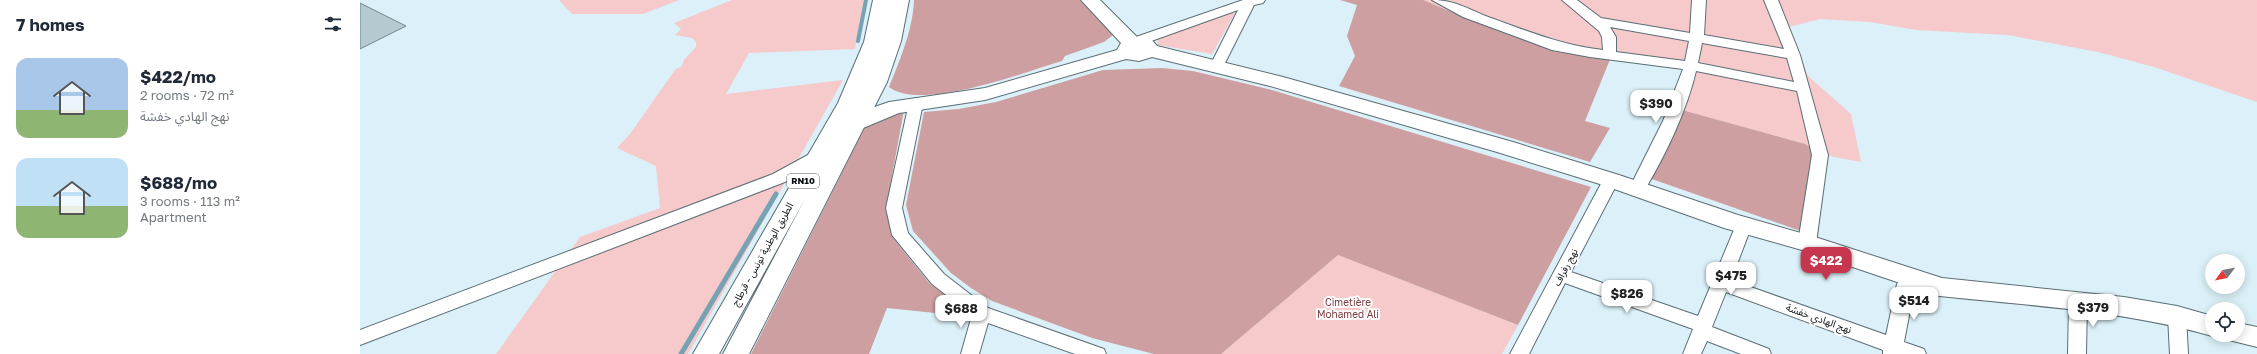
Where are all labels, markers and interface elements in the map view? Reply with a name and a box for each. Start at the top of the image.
icon: filters [322,13,344,35]
text: 7 homes [16,14,84,35]
text: $422/mo [140,66,216,87]
icon: home [48,74,96,122]
text: 2 rooms · 72 m² [140,87,234,103]
pin: $390 [1632,90,1680,124]
text: $390 [1639,95,1673,111]
text: نهج الهادي خفشة [140,108,229,124]
text: $688/mo [140,172,217,193]
icon: home [48,174,96,222]
road number: RN10 [787,174,819,188]
text: 3 rooms · 113 m² [140,193,240,209]
street label: الطريق الوطنية تونس - قرطاج [729,200,797,309]
text: Apartment [140,209,207,225]
street label: نهج رفراف [1550,246,1582,289]
pin: $422 [1802,247,1850,281]
text: $422 [1810,252,1842,268]
north arrow [2205,254,2245,294]
map controls [2205,254,2245,342]
pin: $475 [1707,262,1755,296]
text: $475 [1715,267,1747,283]
pin: $826 [1603,280,1651,314]
text: $826 [1610,285,1644,301]
pin: $514 [1890,287,1938,321]
text: $514 [1898,292,1930,308]
pin: $379 [2069,294,2117,328]
pin: $688 [937,295,985,329]
park label: Cimetière Mohamed Ali [1317,296,1379,320]
text: $379 [2077,299,2109,315]
text: $688 [944,300,978,316]
street label: نهج الهادي خفشة [1784,301,1854,338]
button: locate [2205,302,2245,342]

